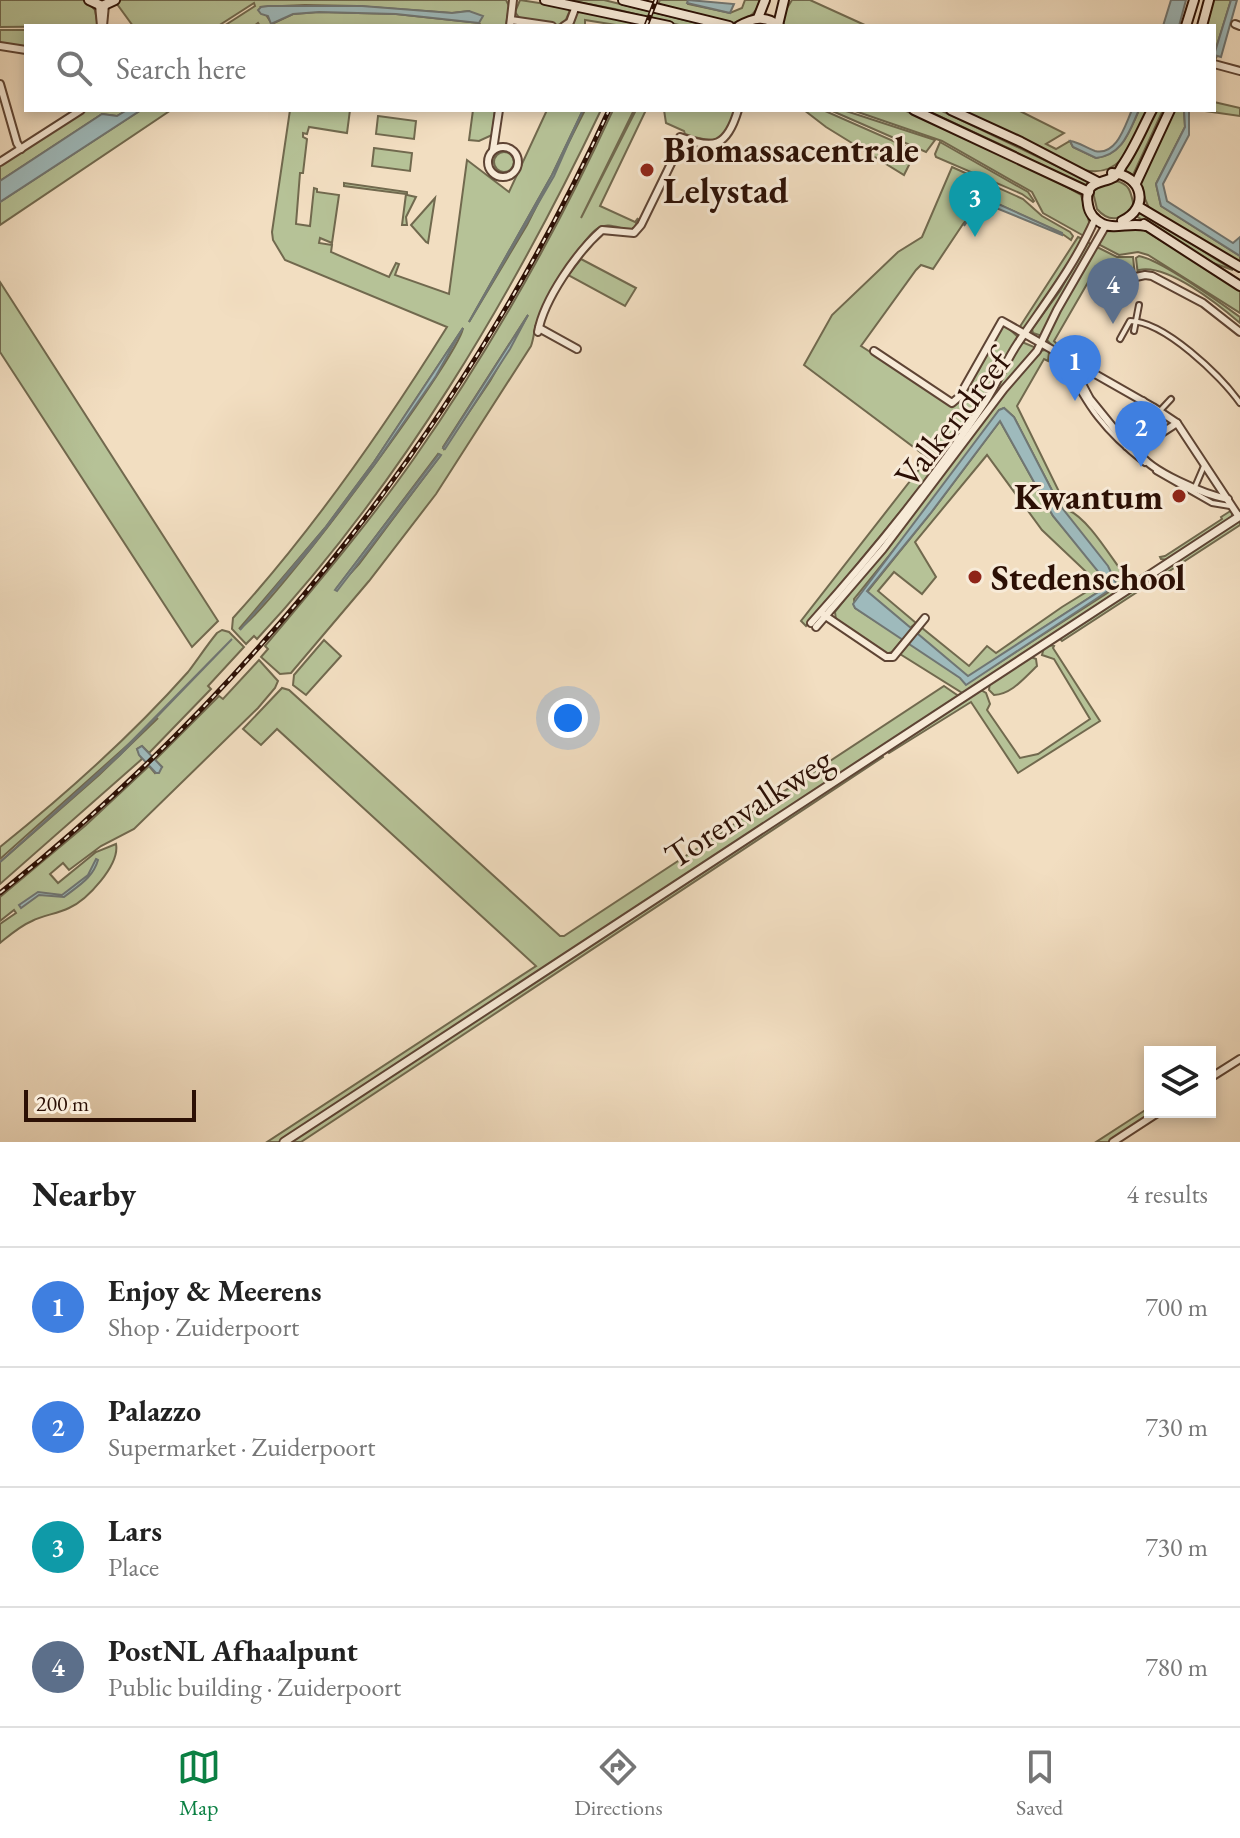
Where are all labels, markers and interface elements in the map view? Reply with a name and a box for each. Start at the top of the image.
search box [24,24,1216,112]
icon: search [52,46,96,90]
text: Search here [116,49,246,88]
place label: Biomassacentrale Lelystad [663,126,919,214]
marker: Biomassacentrale Lelystad [638,161,656,179]
pin: 3 [949,171,1001,237]
pin: 4 [1087,258,1139,324]
pin: 1 [1049,335,1101,401]
street label: Valkendreef [884,336,1024,497]
pin: 2 [1115,401,1167,467]
place label: Kwantum [1014,473,1163,520]
marker: Kwantum [1170,487,1188,505]
place label: Stedenschool [991,554,1185,601]
marker: Stedenschool [966,568,984,586]
your location [548,698,588,738]
street label: Torenvalkweg [655,736,841,879]
map controls [1144,1046,1216,1118]
button: layers [1144,1046,1216,1118]
scale bar [24,1086,196,1122]
text: 200 m [36,1089,89,1118]
text: Nearby [32,1172,136,1216]
text: 4 results [1127,1177,1208,1211]
text: Enjoy & Meerens [108,1271,322,1310]
text: 1 [51,1290,65,1324]
text: 700 m [1145,1290,1208,1324]
text: Shop · Zuiderpoort [108,1310,299,1344]
text: Palazzo [108,1391,201,1430]
text: 2 [51,1410,65,1444]
text: 730 m [1145,1410,1208,1444]
text: Supermarket · Zuiderpoort [108,1430,375,1464]
text: Lars [108,1511,162,1550]
text: 3 [51,1530,65,1564]
text: 730 m [1145,1530,1208,1564]
text: Place [108,1550,159,1584]
text: PostNL Afhaalpunt [108,1631,358,1670]
text: 4 [51,1650,65,1684]
text: 780 m [1145,1650,1208,1684]
text: Public building · Zuiderpoort [108,1670,401,1704]
tab: Map [177,1745,221,1822]
tab: Directions [574,1745,663,1822]
tab: Saved [1016,1745,1063,1822]

